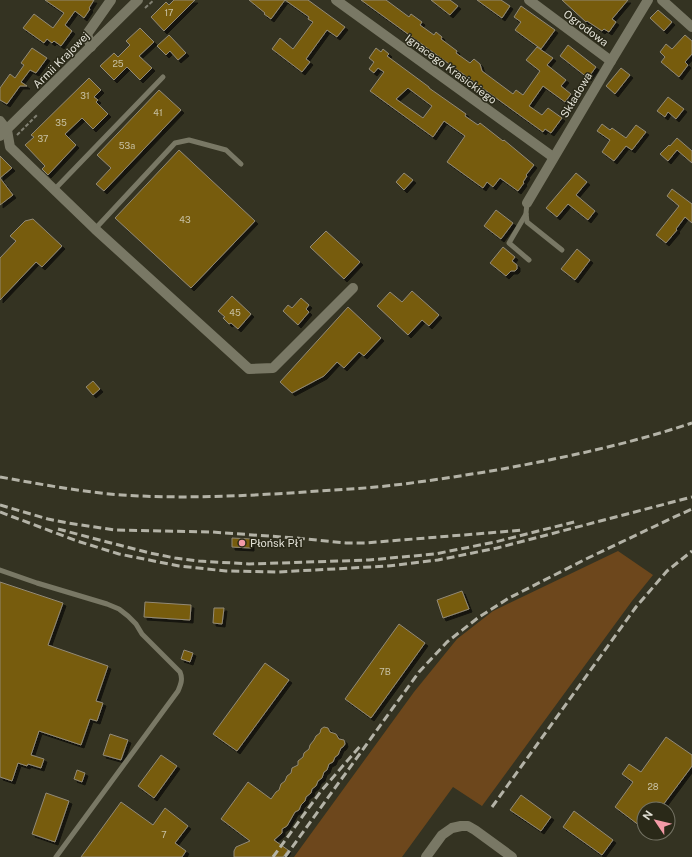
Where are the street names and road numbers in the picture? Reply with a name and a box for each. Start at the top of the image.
street label: Ogrodowa [561,7,611,49]
street label: Armii Krajowej [31,29,92,90]
street label: Ignacego Krasickiego [403,32,499,106]
street label: Składowa [558,70,594,120]

